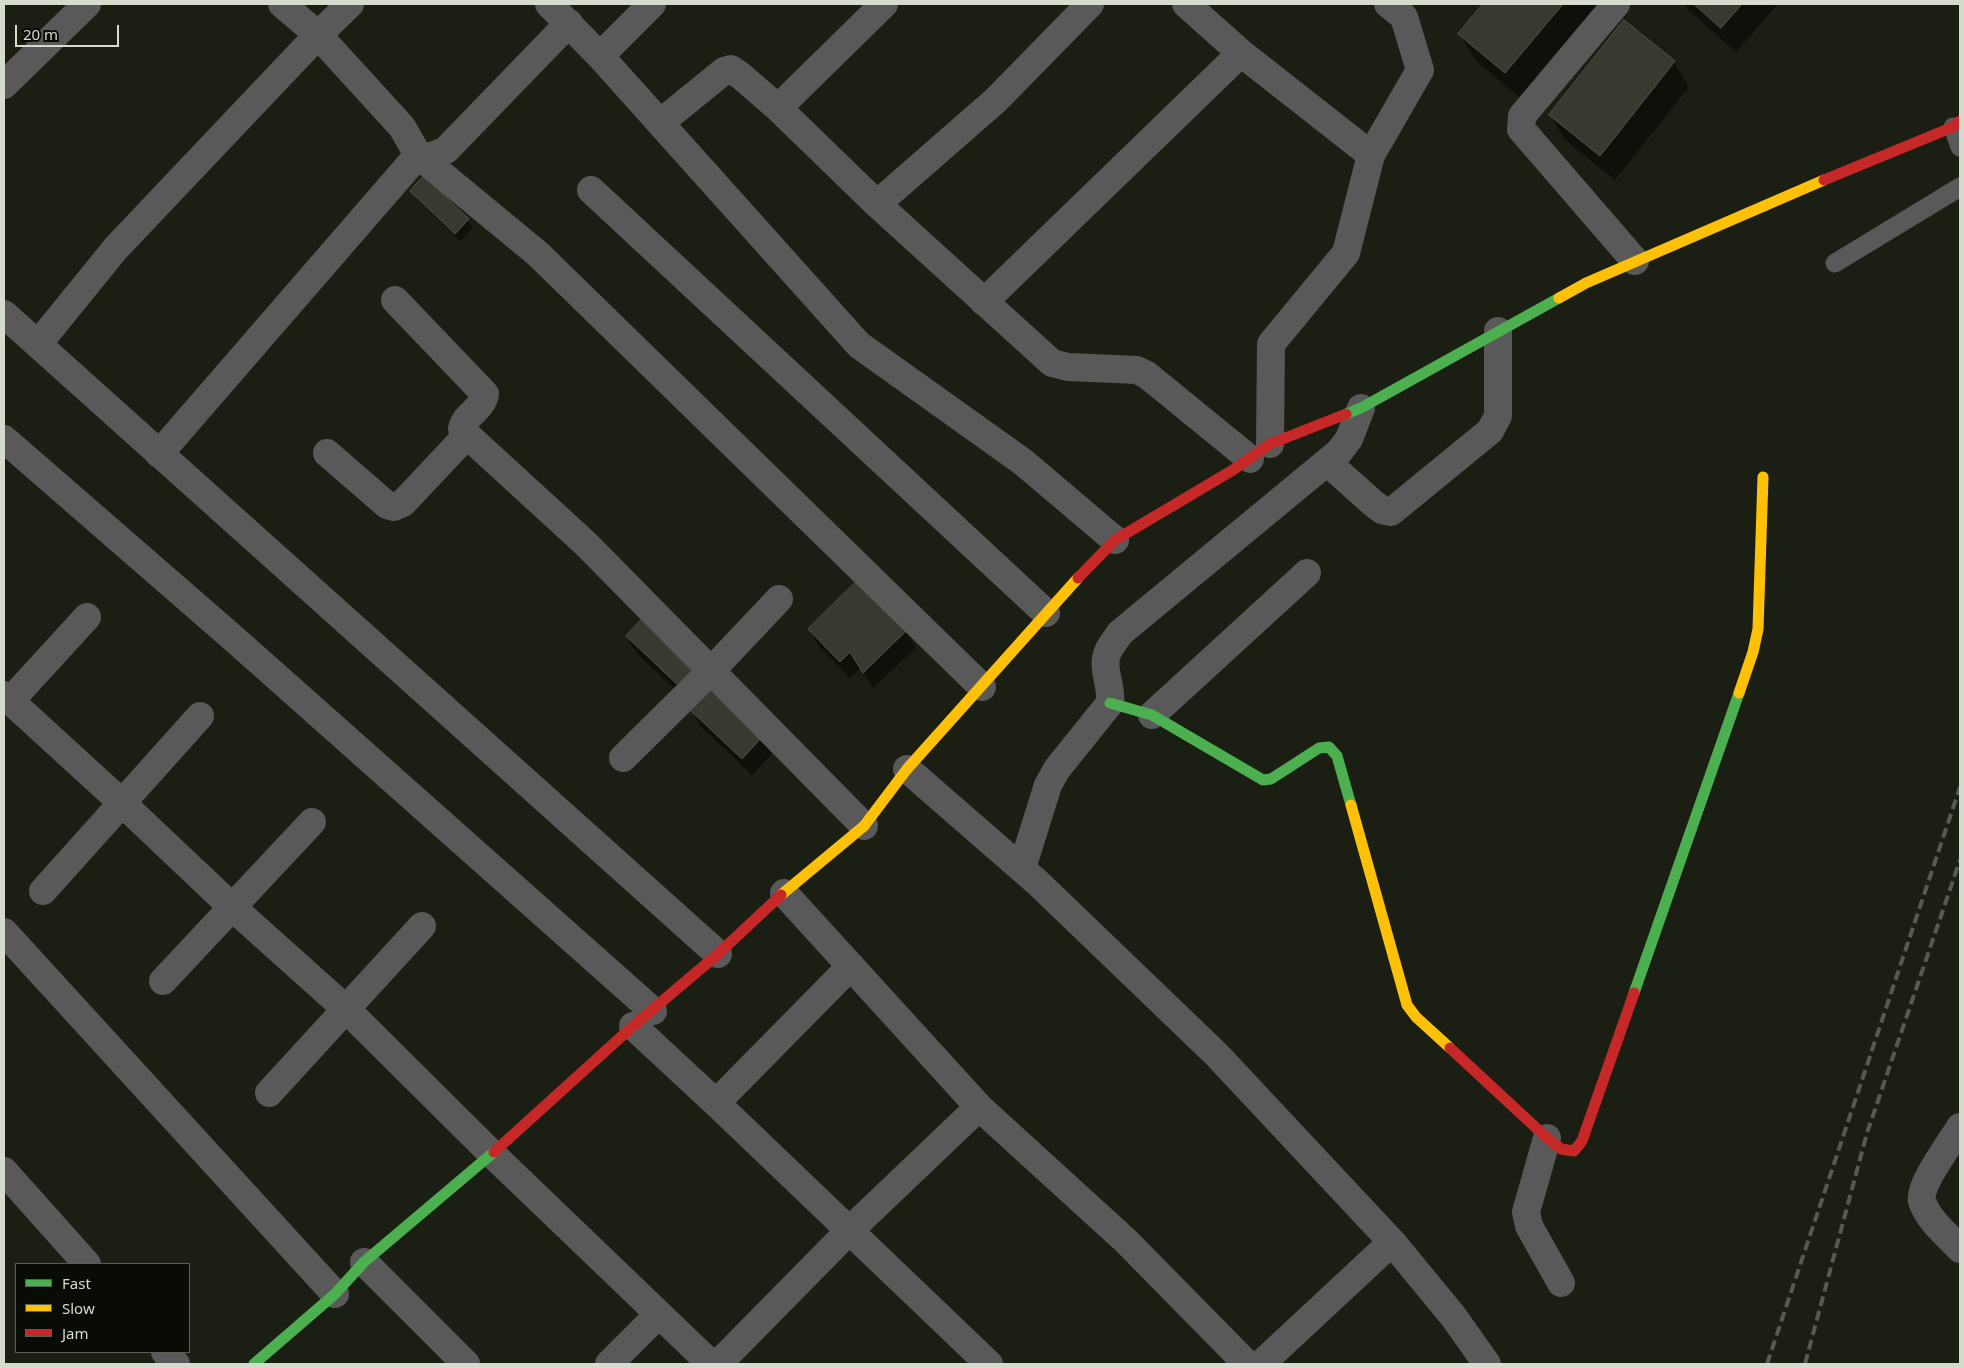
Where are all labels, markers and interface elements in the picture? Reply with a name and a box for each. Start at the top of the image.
scale bar [18,15,121,47]
text: 20 m [23,24,58,44]
legend [15,1263,190,1353]
text: Fast [62,1273,91,1293]
text: Slow [62,1298,95,1318]
text: Jam [62,1323,89,1343]

